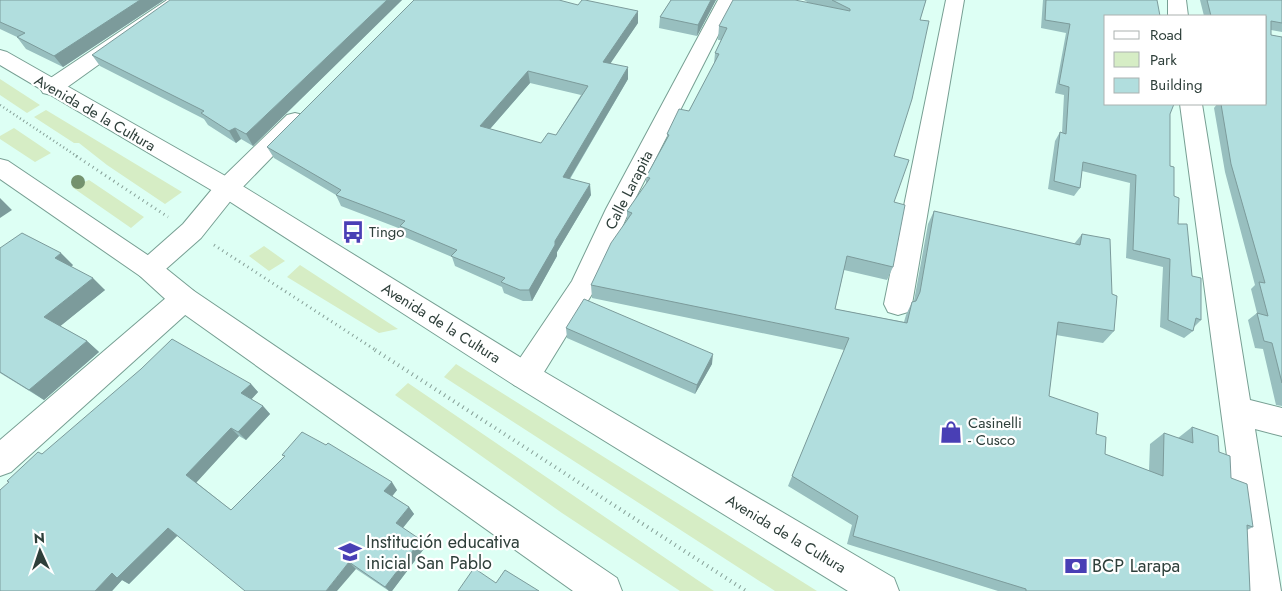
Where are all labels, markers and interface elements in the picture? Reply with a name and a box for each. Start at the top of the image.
legend [1104,15,1267,105]
text: Road [1150,24,1182,46]
text: Park [1150,49,1177,71]
street label: Avenida de la Cultura [30,69,160,157]
text: Building [1150,74,1202,96]
street label: Calle Larapita [600,147,658,233]
bus stop icon: Tingo [340,219,366,245]
place label: Tingo [369,221,405,243]
street label: Avenida de la Cultura [377,277,505,369]
place label: Casinelli - Cusco [968,412,1022,451]
shop icon: Casinelli - Cusco [938,419,964,445]
street label: Avenida de la Cultura [722,489,850,579]
north arrow [15,526,65,576]
text: N [33,528,45,548]
place label: Institución educativa inicial San Pablo [366,529,520,576]
school or university icon: Institución educativa inicial San Pablo [337,539,363,565]
bank icon: BCP Larapa [1063,553,1089,579]
place label: BCP Larapa [1092,553,1180,579]

